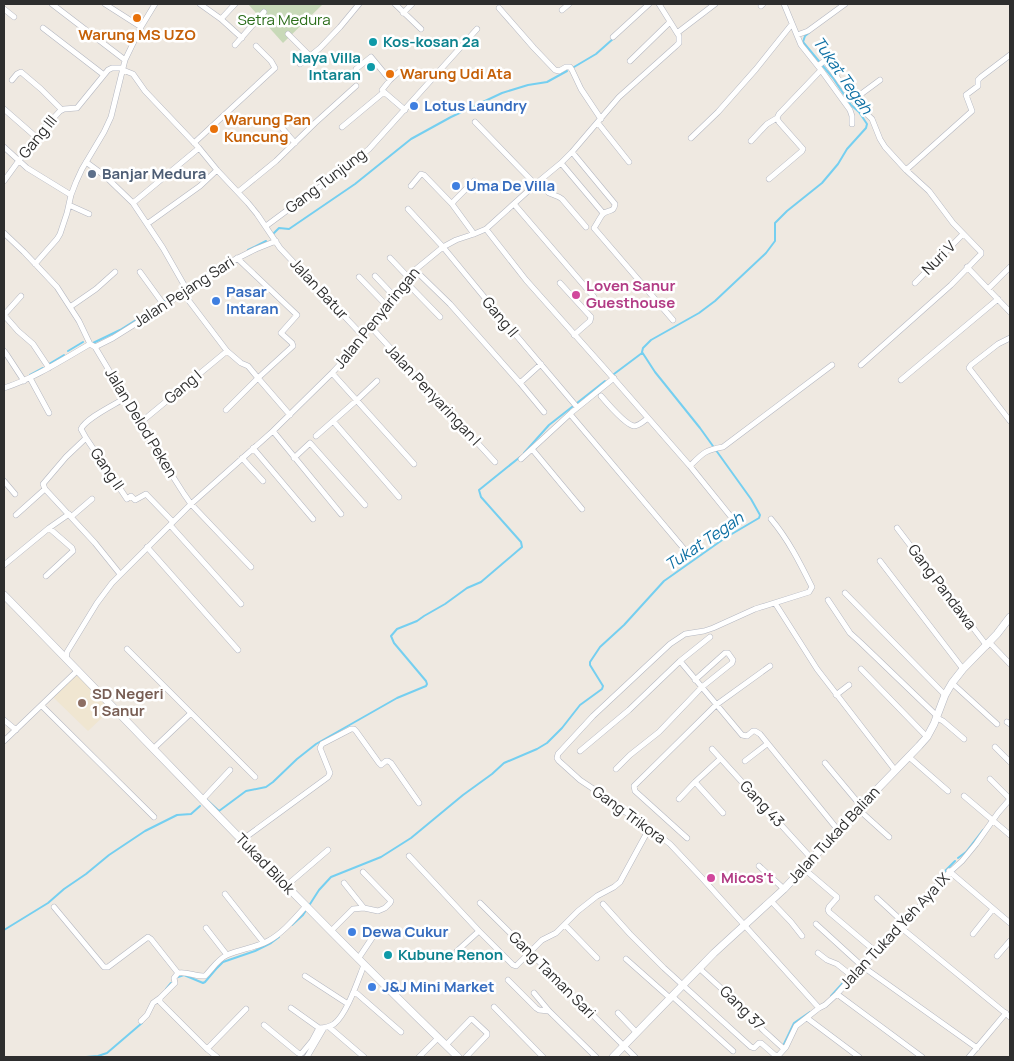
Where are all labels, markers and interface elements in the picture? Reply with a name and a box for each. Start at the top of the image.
park label: Setra Medura [237,9,331,30]
marker: Warung MS UZO [131,12,143,24]
place label: Warung MS UZO [78,24,196,45]
place label: Kos-kosan 2a [383,31,479,52]
water label: Tukat Tegah [808,32,878,119]
marker: Kos-kosan 2a [367,36,379,48]
place label: Naya Villa Intaran [292,47,361,85]
marker: Naya Villa Intaran [365,61,377,73]
place label: Warung Udi Ata [400,63,512,84]
marker: Warung Udi Ata [384,68,396,80]
place label: Lotus Laundry [424,95,528,116]
marker: Lotus Laundry [408,100,420,112]
place label: Warung Pan Kuncung [224,109,311,147]
street label: Gang III [14,111,62,163]
marker: Warung Pan Kuncung [208,123,220,135]
street label: Gang Tunjung [281,143,370,218]
place label: Banjar Medura [102,163,206,184]
marker: Banjar Medura [86,168,98,180]
place label: Uma De Villa [466,175,555,196]
marker: Uma De Villa [450,180,462,192]
street label: Nuri V [917,236,960,279]
street label: Jalan Pejang Sari [129,251,238,332]
street label: Jalan Batur [285,253,354,324]
street label: Jalan Penyaringan [329,262,424,373]
place label: Loven Sanur Guesthouse [586,275,675,313]
place label: Pasar Intaran [226,281,279,319]
marker: Loven Sanur Guesthouse [570,289,582,301]
street label: Gang II [477,292,523,341]
marker: Pasar Intaran [210,295,222,307]
street label: Jalan Penyaringan I [381,339,486,450]
street label: Jalan Delod Peken [100,364,183,482]
street label: Gang I [159,365,206,409]
street label: Gang II [86,443,129,494]
water label: Tukat Tegah [660,506,748,575]
street label: Gang Pandawa [903,540,981,634]
place label: SD Negeri 1 Sanur [92,683,164,721]
marker: SD Negeri 1 Sanur [76,697,88,709]
street label: Gang 43 [735,776,789,832]
street label: Gang Trikora [588,781,670,848]
street label: Jalan Tukad Balian [783,782,884,888]
street label: Tukad Bilok [231,829,300,899]
place label: Micos't [721,867,774,888]
street label: Jalan Tukad Yeh Aya IX [835,868,954,993]
marker: Micos't [705,872,717,884]
place label: Dewa Cukur [362,921,448,942]
marker: Dewa Cukur [346,926,358,938]
street label: Gang Taman Sari [504,926,601,1023]
place label: Kubune Renon [398,944,503,965]
marker: Kubune Renon [382,949,394,961]
place label: J&J Mini Market [382,976,495,997]
marker: J&J Mini Market [366,981,378,993]
street label: Gang 37 [715,981,769,1035]

